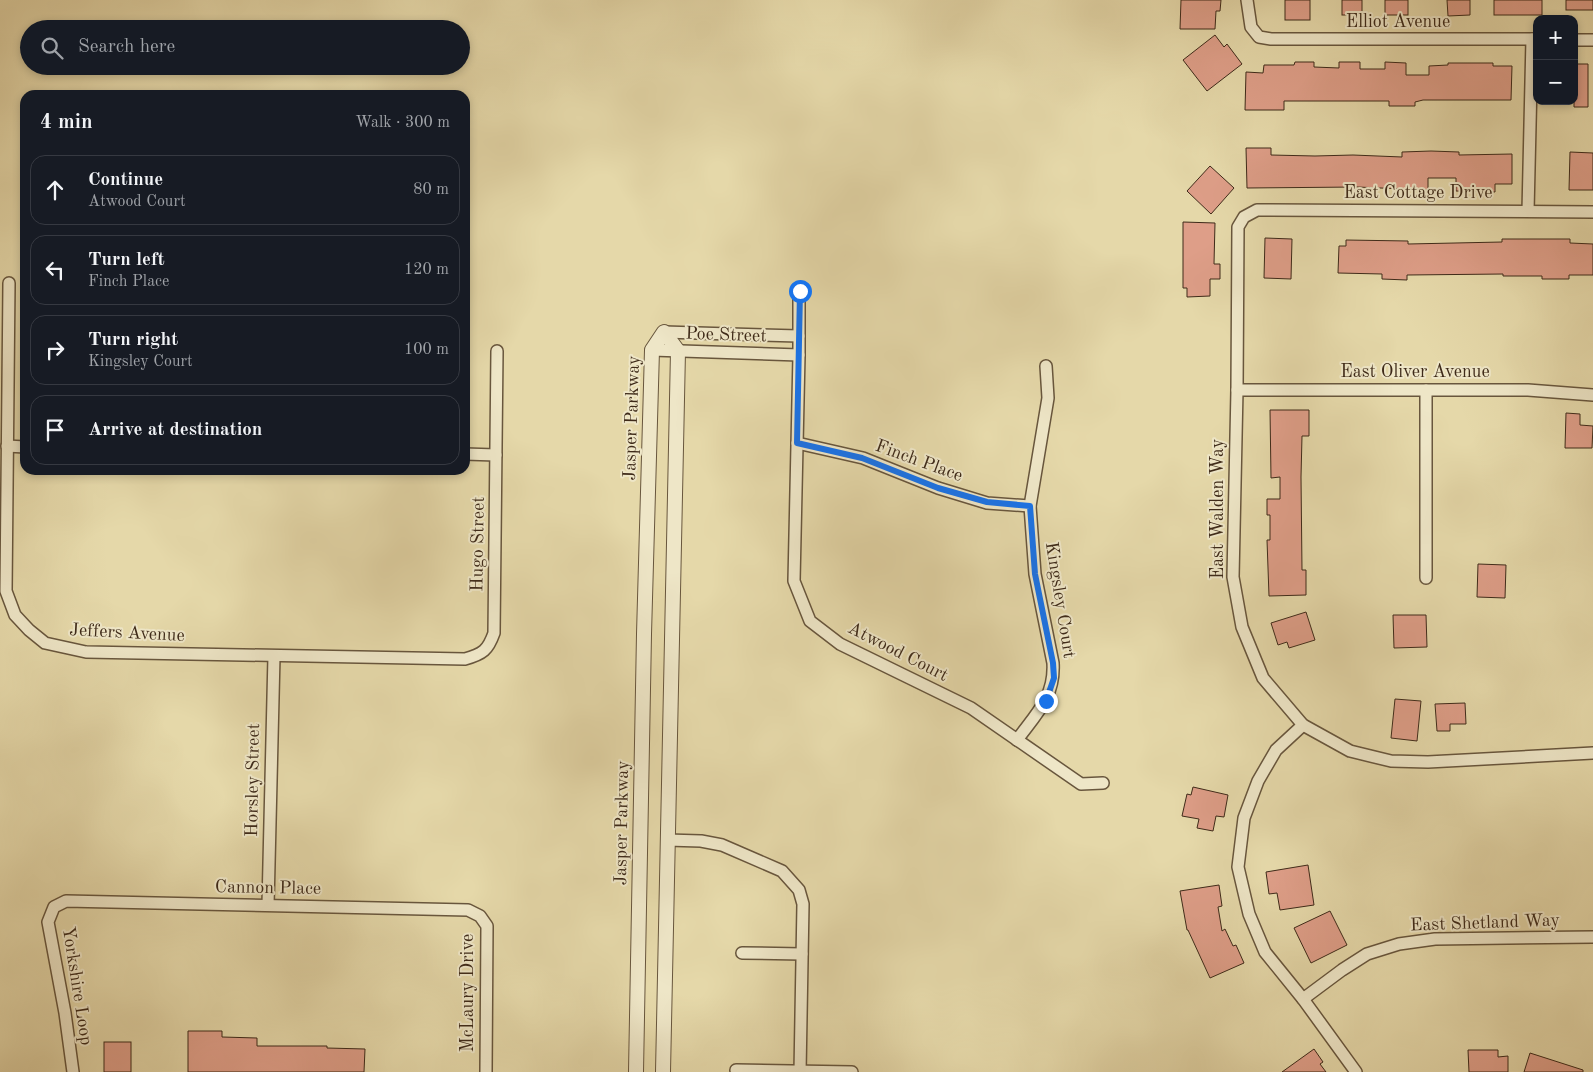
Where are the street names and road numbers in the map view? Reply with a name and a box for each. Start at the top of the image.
street label: Elliot Avenue [1346,13,1450,31]
street label: East Cottage Drive [1343,184,1493,202]
street label: Poe Street [685,325,767,345]
street label: Jasper Parkway [621,355,643,481]
street label: East Oliver Avenue [1340,363,1490,381]
street label: Finch Place [873,437,965,485]
street label: East Walden Way [1209,438,1227,579]
street label: Hugo Street [468,496,488,592]
street label: Kingsley Court [1042,540,1078,660]
street label: Atwood Court [845,619,951,685]
street label: Jeffers Avenue [69,621,185,645]
street label: Horsley Street [243,723,263,837]
street label: Jasper Parkway [612,760,632,886]
street label: Cannon Place [215,878,321,898]
street label: East Shetland Way [1410,911,1561,935]
street label: Yorkshire Loop [59,925,95,1047]
street label: McLaury Drive [459,934,477,1052]

